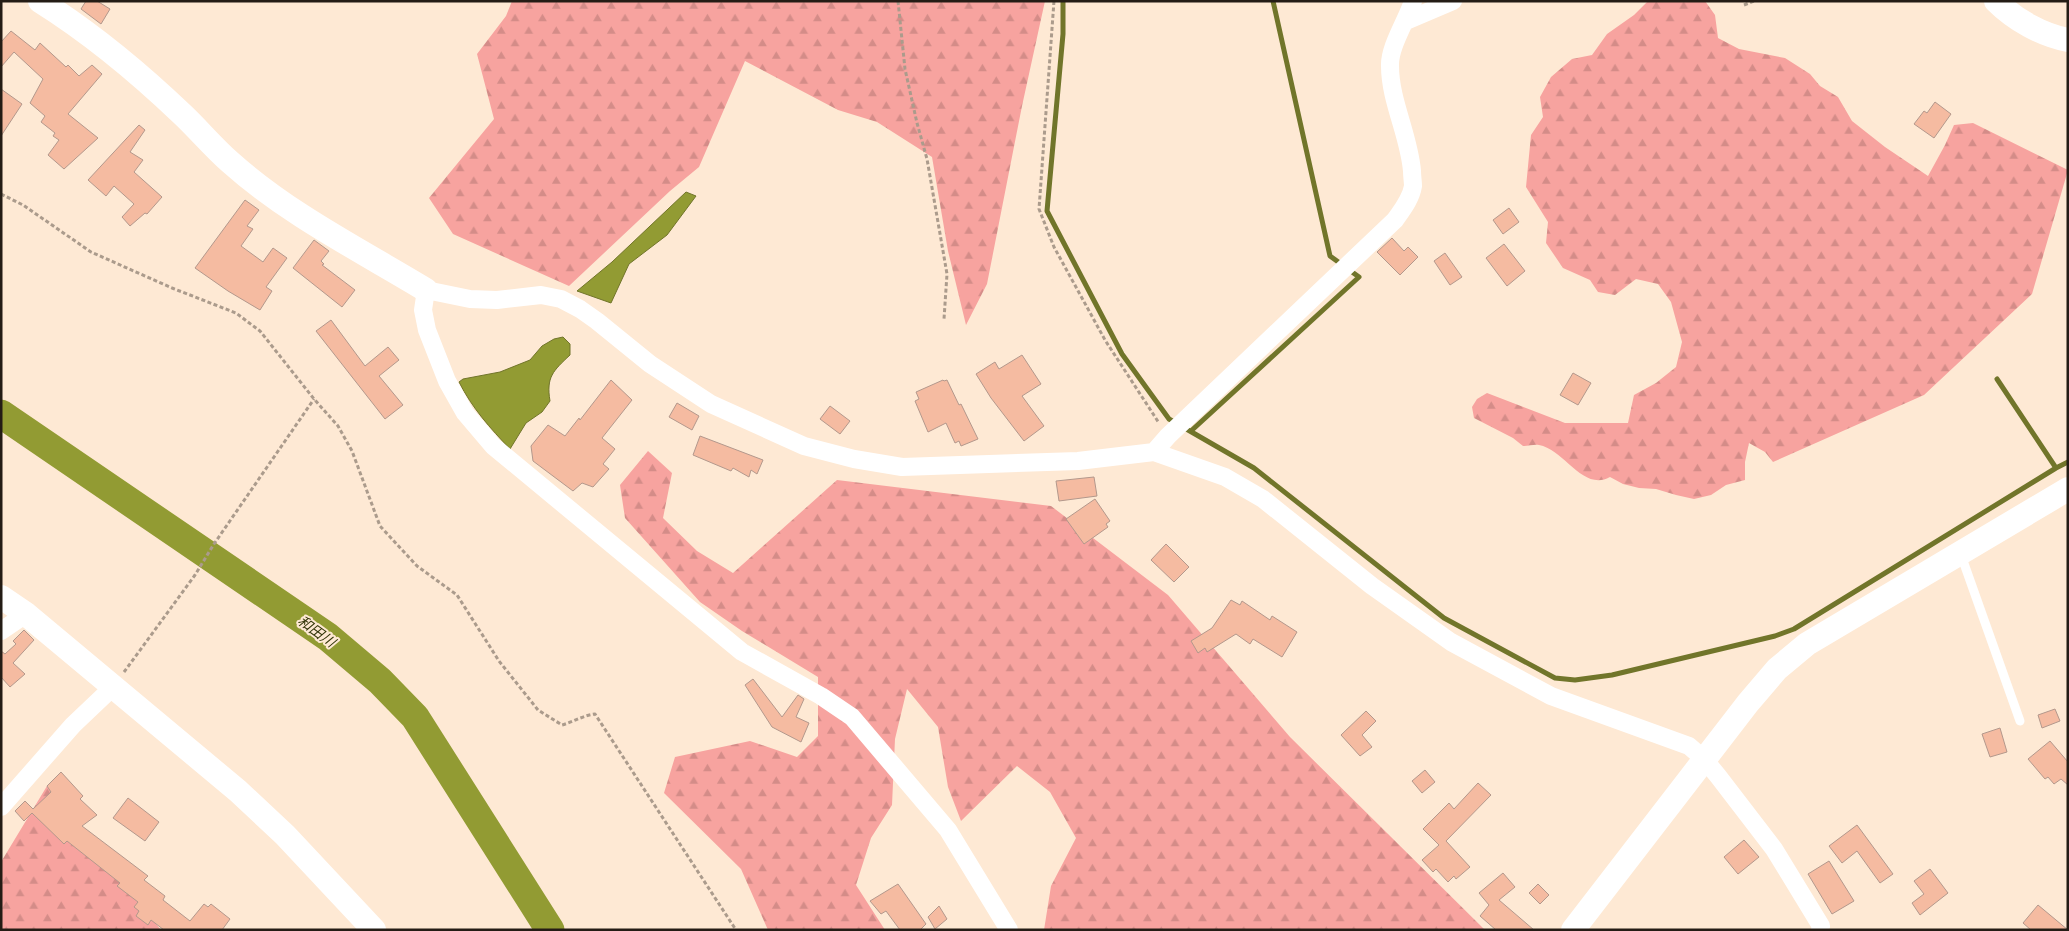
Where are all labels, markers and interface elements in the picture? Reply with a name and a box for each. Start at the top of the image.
water label: 和田川 [294,611,341,652]

